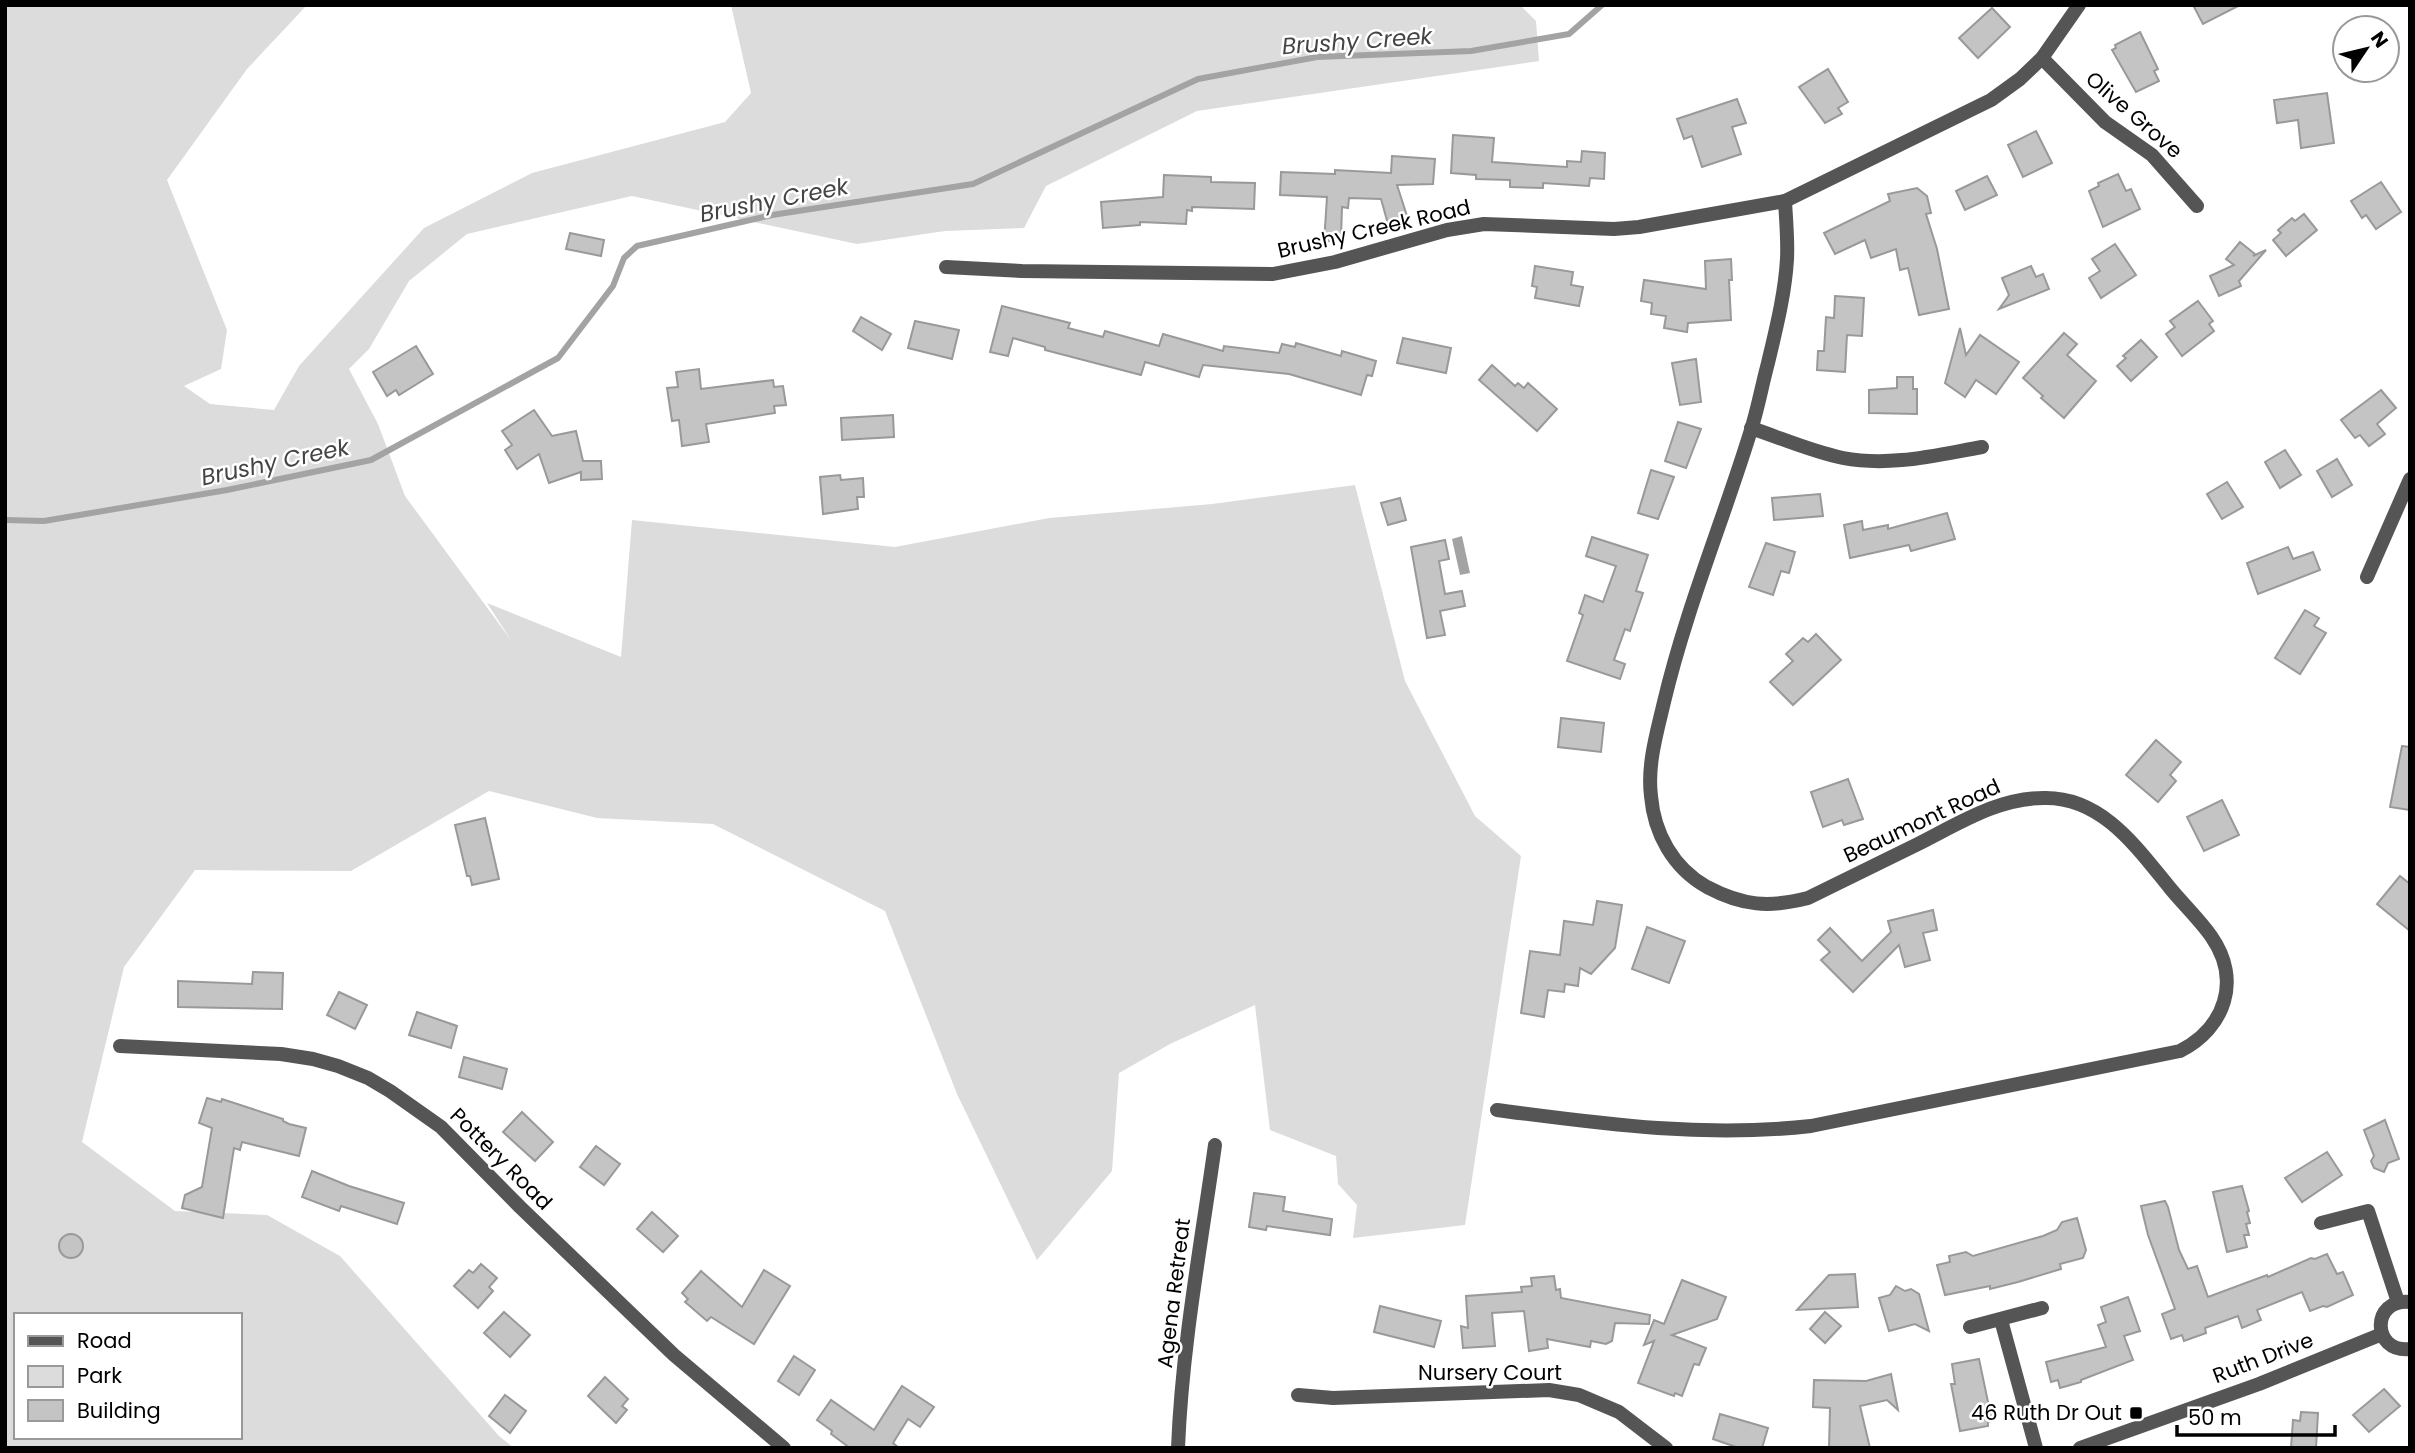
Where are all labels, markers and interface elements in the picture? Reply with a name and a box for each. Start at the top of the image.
north arrow [2331,14,2401,84]
water label: Brushy Creek [1281,20,1434,62]
text: N [2364,26,2395,53]
street label: Olive Grove [2080,64,2189,165]
water label: Brushy Creek [697,170,852,230]
street label: Brushy Creek Road [1275,192,1473,265]
water label: Brushy Creek [198,430,353,493]
street label: Beaumont Road [1839,772,2005,870]
street label: Pottery Road [444,1101,559,1216]
street label: Agena Retreat [1150,1216,1197,1370]
legend [14,1313,242,1439]
street label: Ruth Drive [2208,1325,2317,1390]
text: Road [77,1326,132,1355]
street label: Nursery Court [1418,1358,1562,1387]
text: Park [77,1361,122,1390]
scale bar [2177,1394,2334,1438]
text: Building [77,1396,161,1425]
place label: 46 Ruth Dr Out [1971,1398,2122,1427]
text: 50 m [2188,1403,2242,1432]
marker: 46 Ruth Dr Out [2128,1405,2144,1421]

